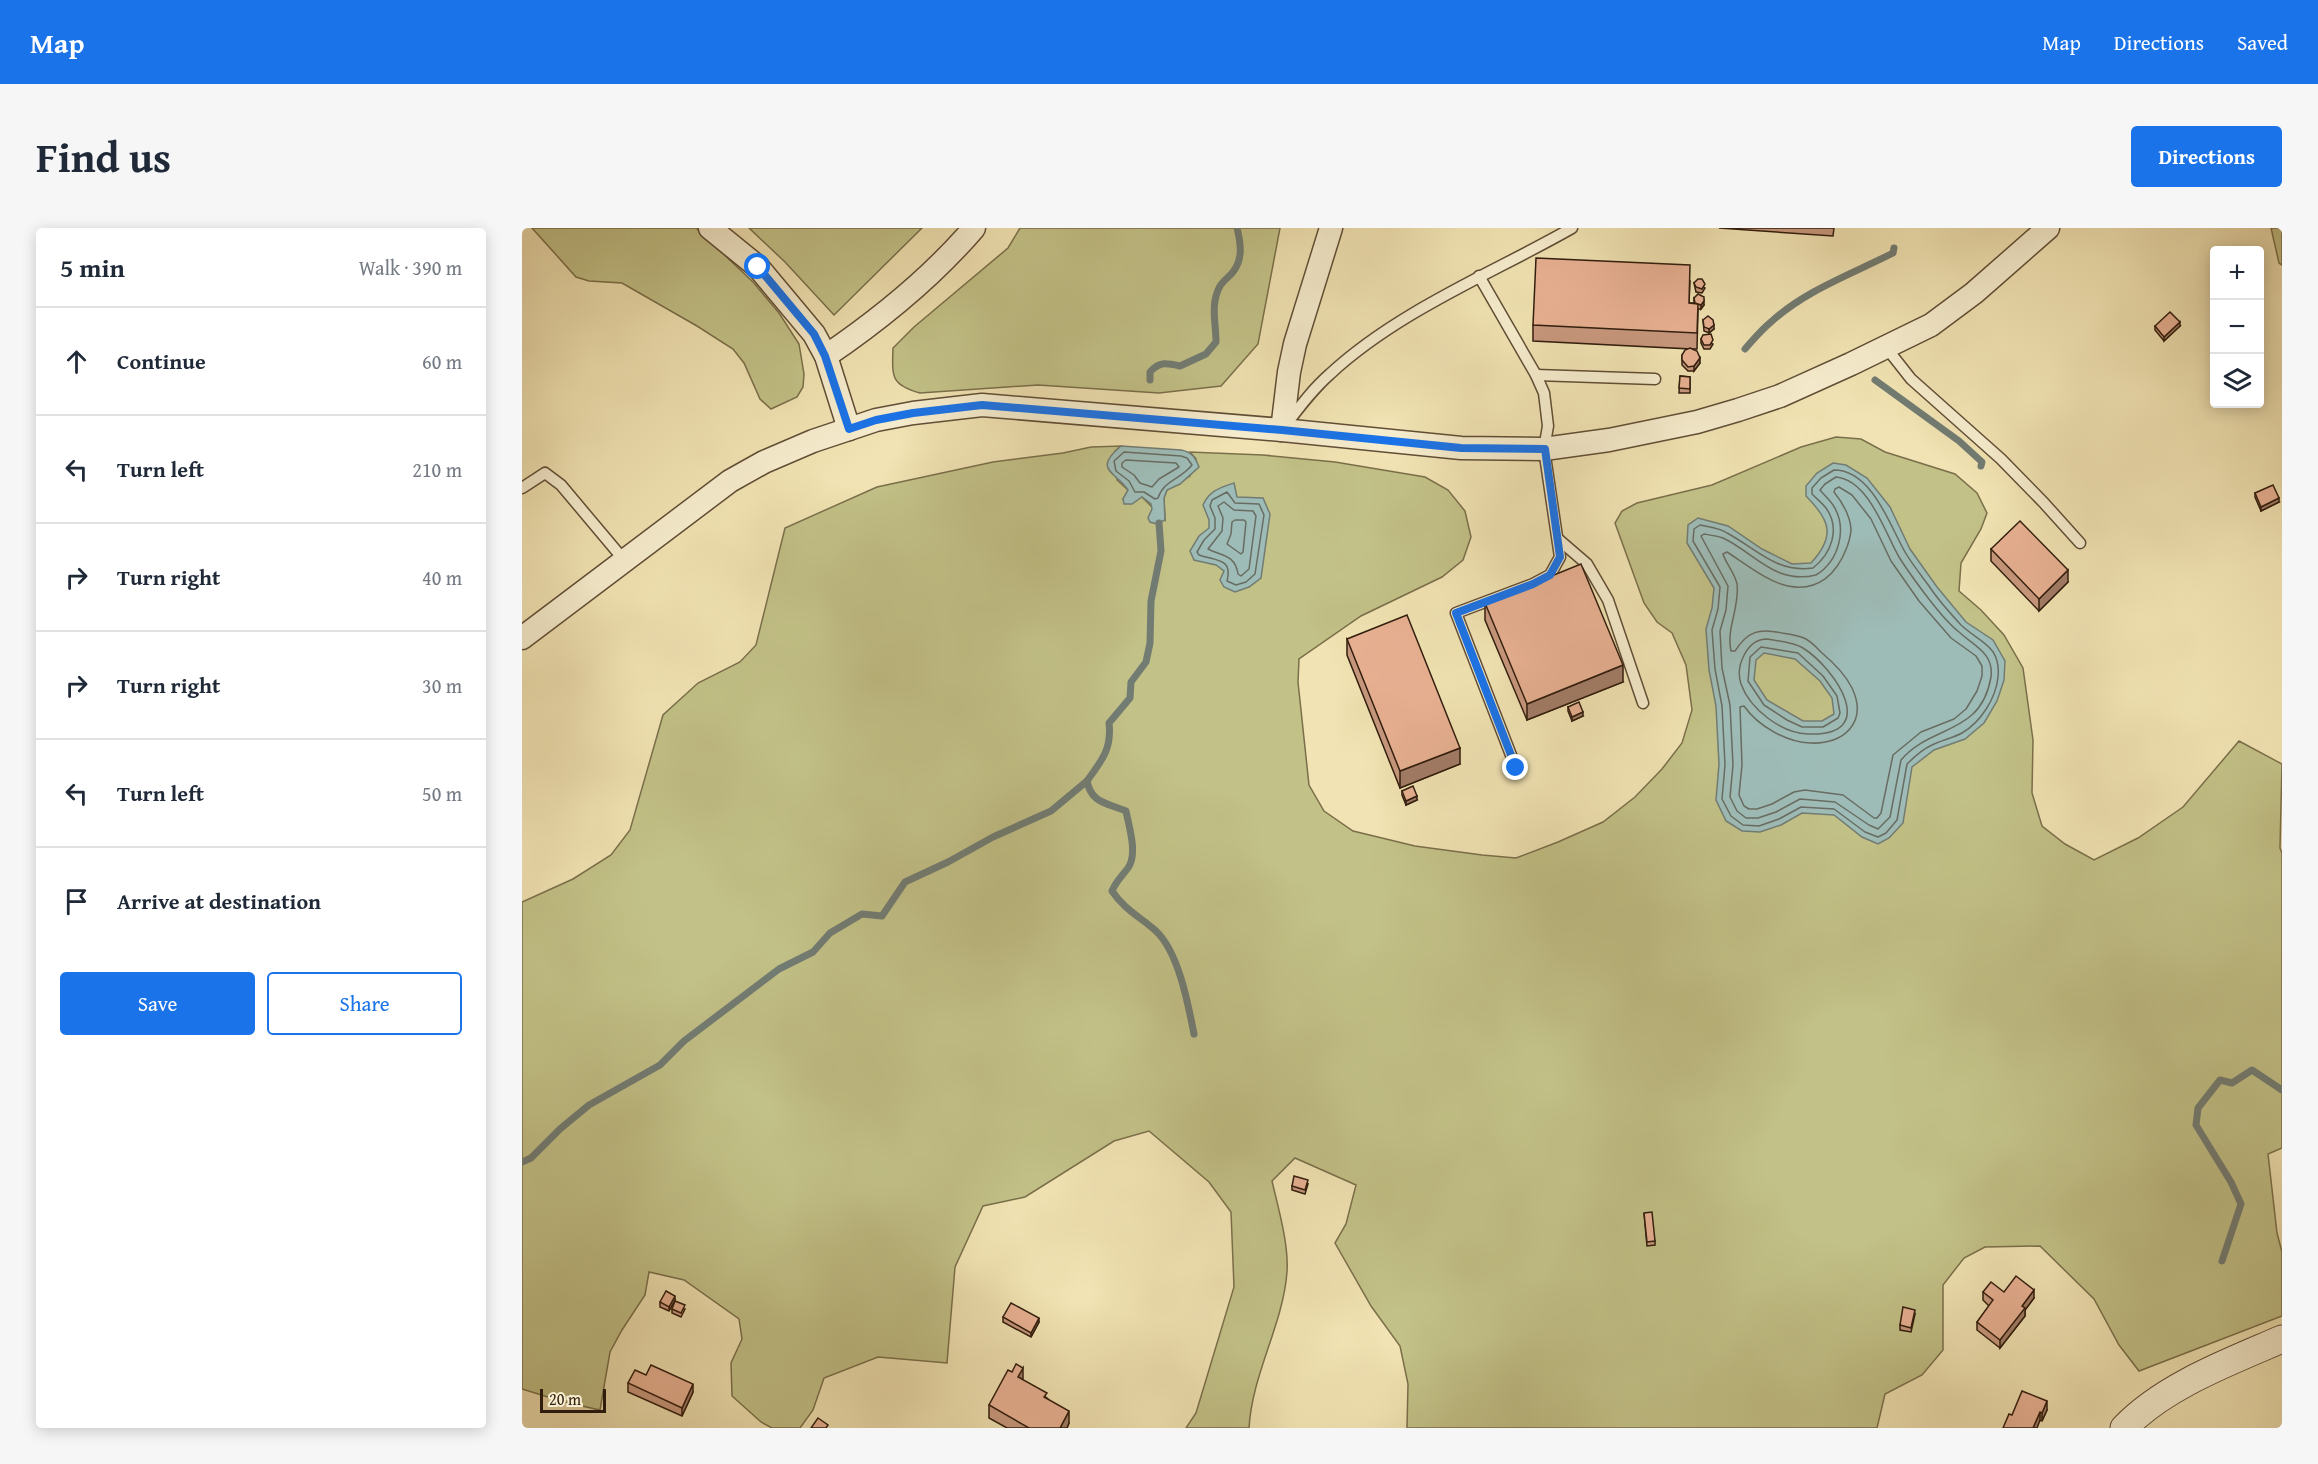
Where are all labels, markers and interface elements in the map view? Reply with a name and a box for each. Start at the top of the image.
text: Map [30,22,84,63]
text: Map [2042,27,2081,58]
text: Directions [2114,27,2204,58]
text: Saved [2237,27,2288,58]
text: Find us [36,126,171,187]
button: Directions [2131,126,2282,187]
map controls [2210,246,2264,408]
button: + [2210,246,2264,300]
text: 5 min [60,248,125,287]
text: Walk · 390 m [359,253,462,282]
route start [744,253,770,279]
button: − [2210,300,2264,354]
icon: ahead [60,345,93,378]
text: Continue [117,345,206,377]
text: 60 m [422,347,462,376]
button: layers [2210,354,2264,408]
icon: left [60,453,93,486]
text: Turn left [117,453,204,485]
text: 210 m [412,455,462,484]
icon: right [60,561,93,594]
text: Turn right [117,561,220,593]
text: 40 m [422,563,462,592]
icon: right [60,669,93,702]
text: Turn right [117,669,220,701]
text: 30 m [422,671,462,700]
route end [1502,754,1528,780]
icon: left [60,777,93,810]
text: Turn left [117,777,204,809]
text: 50 m [422,779,462,808]
icon: arrive [60,885,93,918]
text: Arrive at destination [117,885,321,917]
button: Save [60,972,255,1035]
button: Share [267,972,462,1035]
scale bar [540,1386,606,1414]
text: 20 m [549,1387,581,1411]

